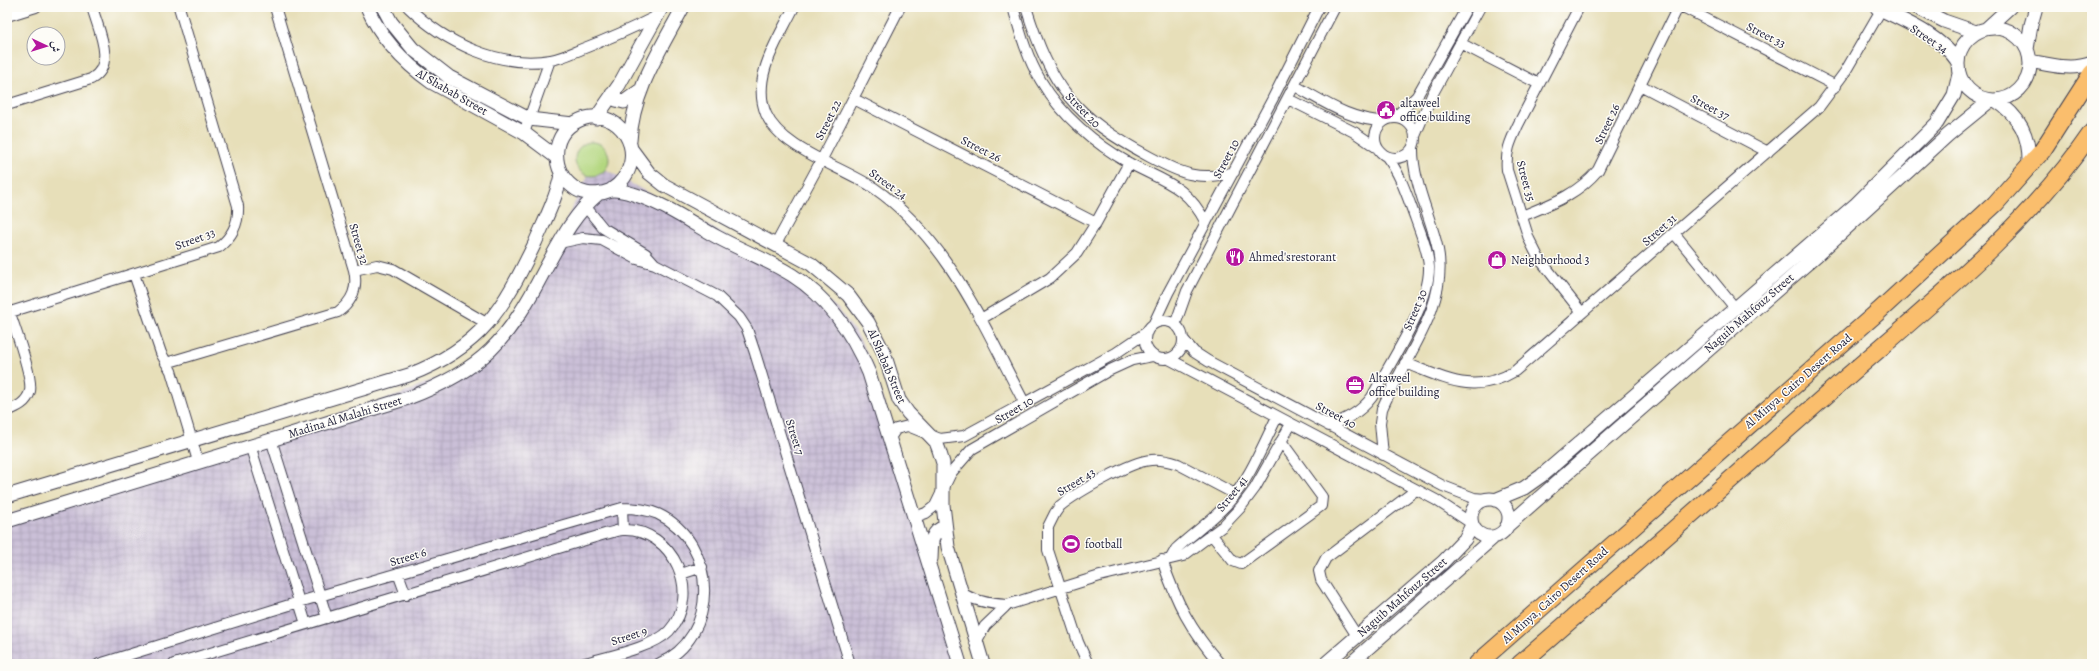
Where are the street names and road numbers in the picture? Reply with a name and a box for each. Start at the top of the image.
street label: Street 33 [1744,18,1788,52]
street label: Street 34 [1907,21,1951,58]
street label: Al Shabab Street [412,65,491,119]
street label: Street 20 [1062,89,1104,131]
street label: Street 37 [1688,90,1733,124]
street label: Street 22 [811,97,845,143]
street label: Street 26 [1590,101,1624,147]
street label: Street 26 [958,132,1004,166]
street label: Street 10 [1209,137,1243,181]
street label: Street 35 [1513,159,1539,203]
street label: Street 24 [866,165,911,203]
street label: Street 31 [1638,211,1680,249]
street label: Street 32 [345,221,373,267]
street label: Street 33 [173,224,217,254]
street label: Naguib Mahfouz Street [1701,270,1797,356]
street label: Street 30 [1399,287,1431,333]
street label: Al Shabab Street [864,325,910,406]
street label: Al Minya, Cairo Desert Road [1740,329,1856,433]
street label: Madina Al Malahi Street [286,392,404,442]
street label: Street 10 [992,392,1036,428]
street label: Street 40 [1313,398,1359,432]
street label: Street 7 [782,417,808,458]
street label: Street 43 [1054,464,1098,500]
street label: Street 41 [1213,473,1251,515]
street label: Al Minya, Cairo Desert Road [1498,543,1612,648]
street label: Street 6 [388,544,429,570]
street label: Naguib Mahfouz Street [1354,554,1450,640]
street label: Street 9 [609,623,649,649]

